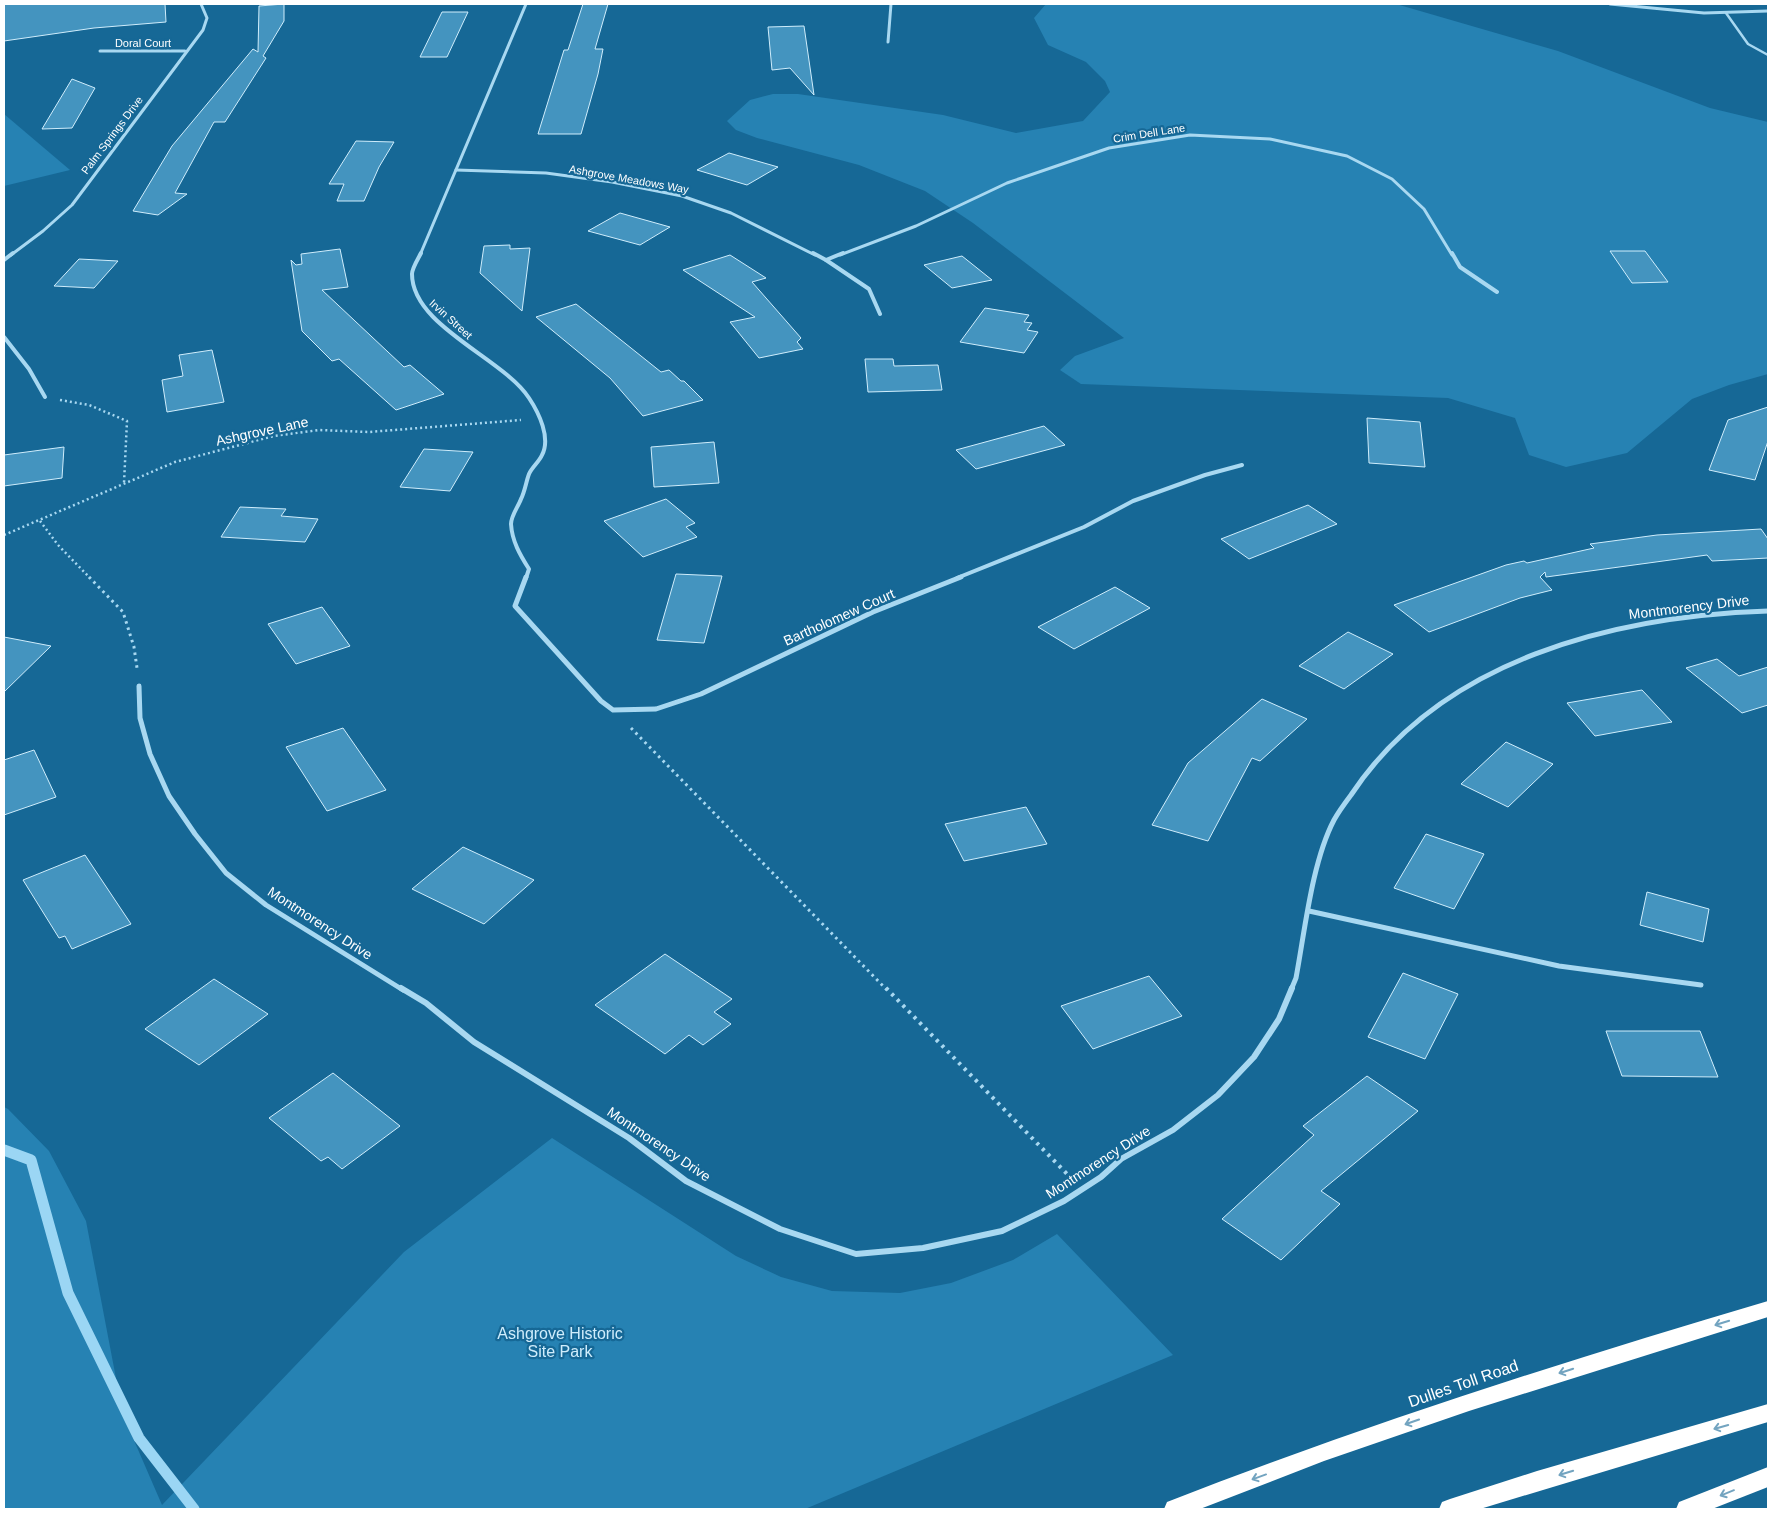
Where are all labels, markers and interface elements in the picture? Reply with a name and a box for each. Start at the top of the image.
street label: Doral Court [115,37,171,49]
street label: Palm Springs Drive [79,94,145,176]
street label: Crim Dell Lane [1112,121,1186,145]
street label: Ashgrove Meadows Way [568,163,690,196]
street label: Irvin Street [427,297,475,341]
street label: Ashgrove Lane [214,413,310,449]
street label: Bartholomew Court [781,585,897,649]
street label: Montmorency Drive [1628,592,1750,622]
street label: Montmorency Drive [265,883,375,963]
street label: Montmorency Drive [604,1103,714,1185]
street label: Montmorency Drive [1043,1122,1153,1202]
one-way arrow [1714,1319,1730,1329]
park label: Ashgrove Historic Site Park [497,1325,623,1360]
street label: Dulles Toll Road [1406,1357,1520,1410]
one-way arrow [1559,1367,1575,1376]
one-way arrow [1405,1418,1420,1427]
one-way arrow [1714,1422,1730,1432]
one-way arrow [1558,1468,1574,1478]
one-way arrow [1252,1473,1267,1482]
one-way arrow [1720,1489,1736,1498]

